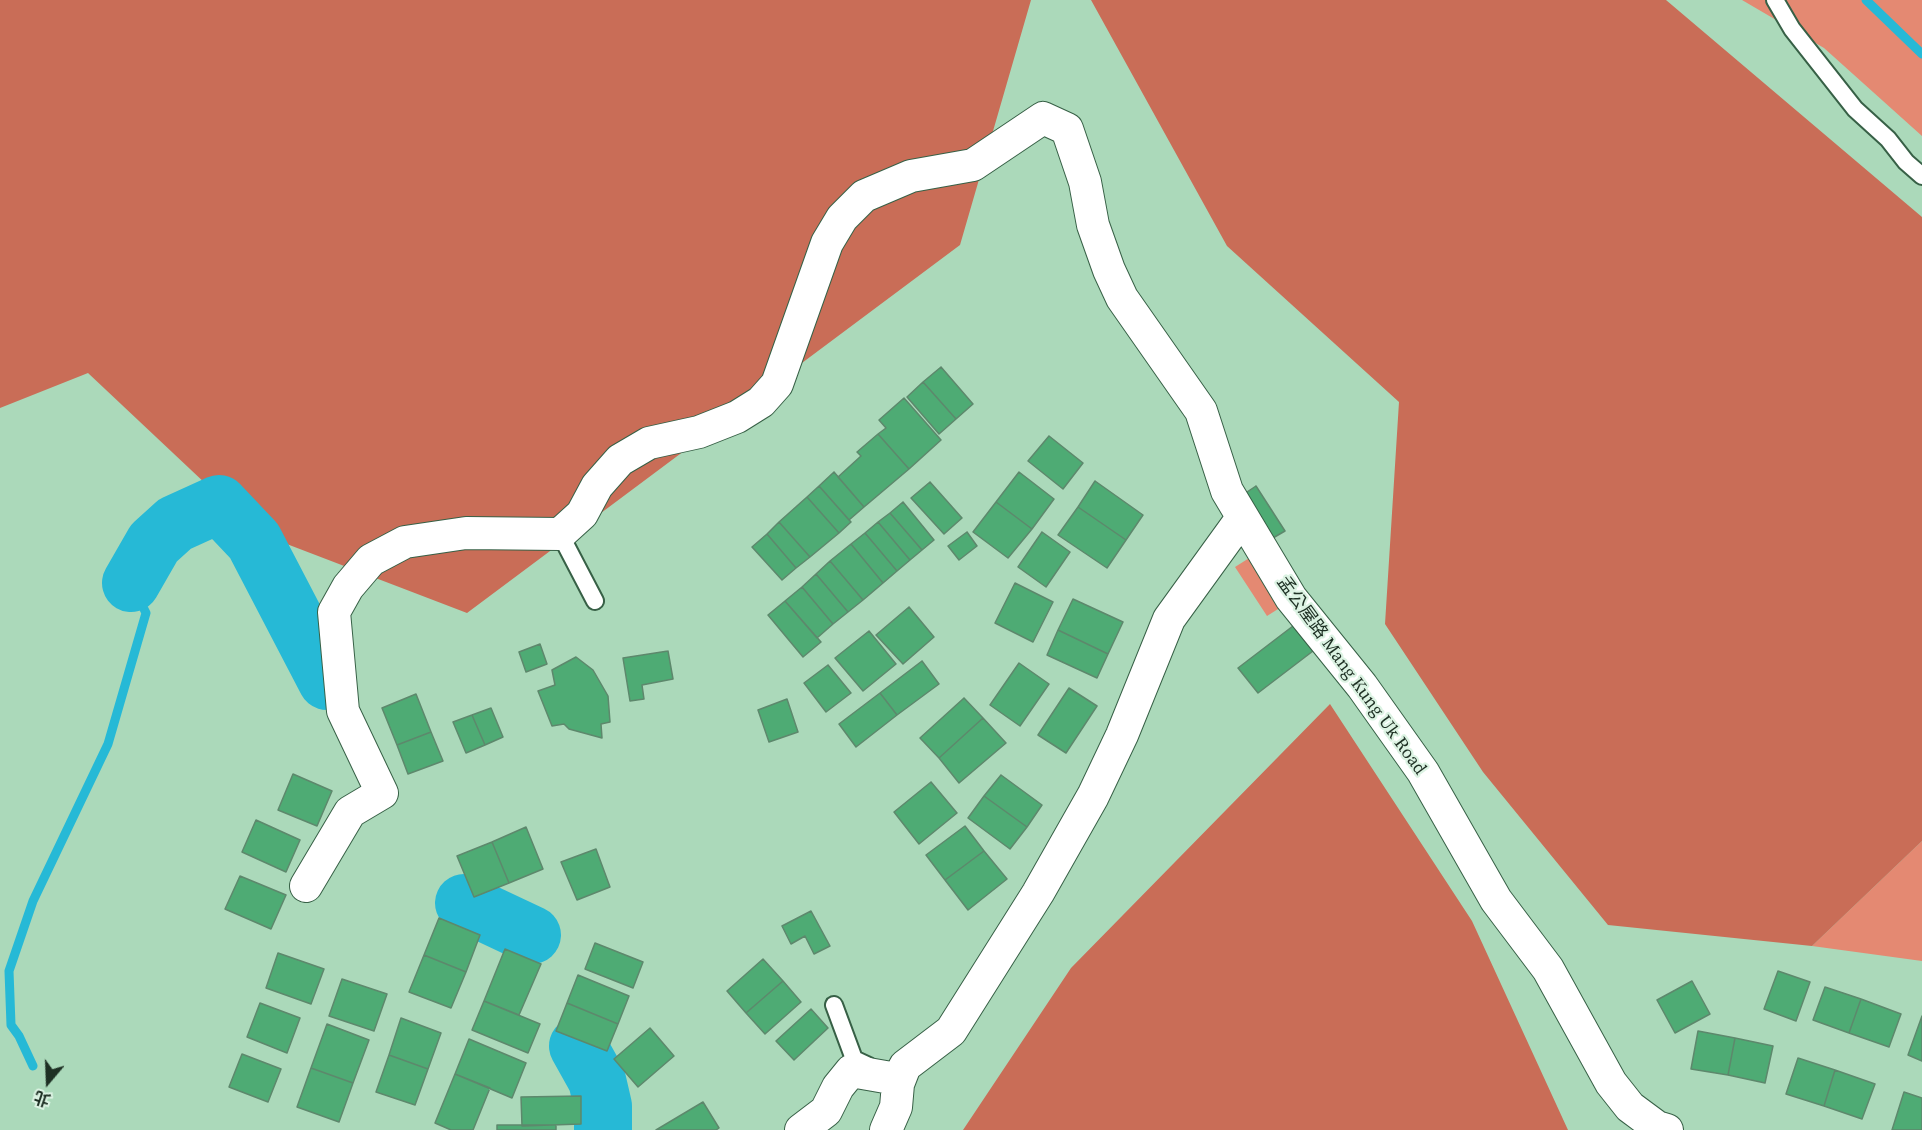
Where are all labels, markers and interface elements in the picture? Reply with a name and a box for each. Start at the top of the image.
street label: 孟公屋路 Mang Kung Uk Road [1272,573,1430,779]
north arrow [18,1052,78,1112]
text: 北 [31,1086,53,1112]

